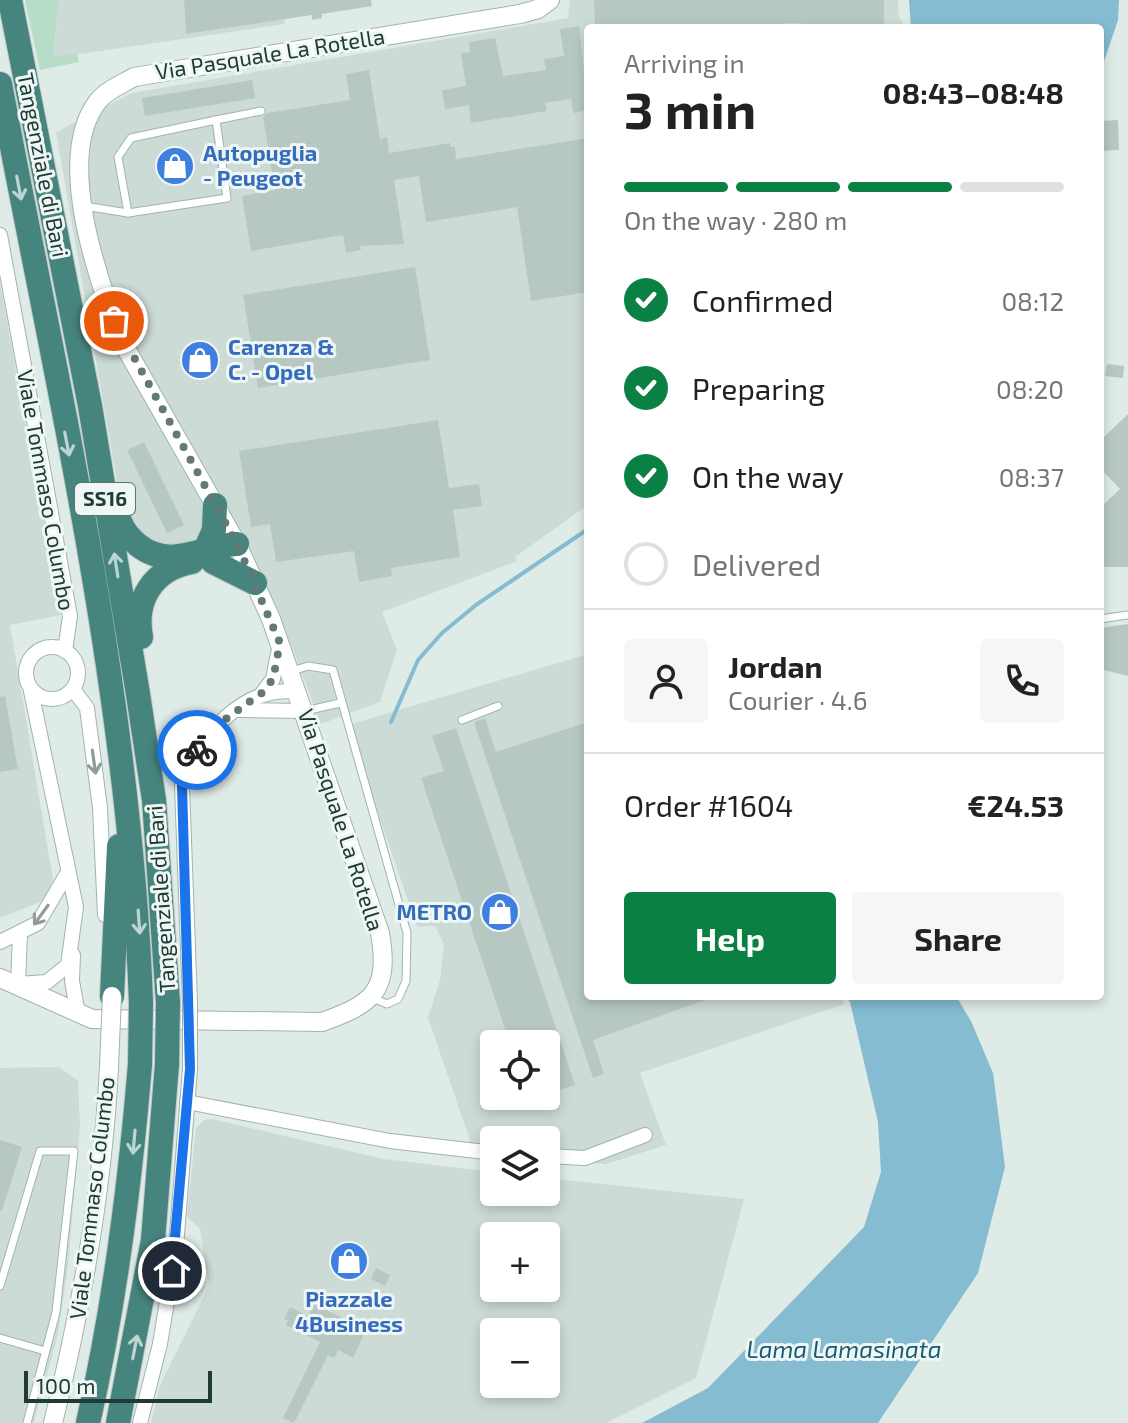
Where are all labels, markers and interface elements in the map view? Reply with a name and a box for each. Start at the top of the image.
street label: Via Pasquale La Rotella [153,22,386,84]
text: Arriving in [624,47,745,78]
street label: Tangenziale di Bari [13,70,75,259]
text: 08:43–08:48 [883,74,1064,110]
text: 3 min [624,77,756,139]
place label: Autopuglia - Peugeot [203,139,317,190]
shop icon: Autopuglia - Peugeot [154,145,196,187]
one-way arrow [13,175,28,201]
text: On the way · 280 m [624,204,847,235]
icon: check [624,278,668,322]
text: Confirmed [692,282,833,318]
text: 08:12 [1001,285,1064,316]
pin [80,287,148,355]
icon: bag [92,299,136,343]
place label: Carenza & C. - Opel [228,333,334,384]
shop icon: Carenza & C. - Opel [179,339,221,381]
icon: check [624,366,668,410]
street label: Viale Tommaso Columbo [13,367,81,612]
text: Preparing [692,370,825,406]
text: 08:20 [996,373,1064,404]
one-way arrow [61,431,76,456]
icon: check [624,454,668,498]
text: On the way [692,458,844,494]
text: 08:37 [999,461,1064,492]
road number: SS16 [75,483,135,515]
text: Delivered [692,546,821,582]
one-way arrow [108,553,123,578]
button: person [624,639,708,723]
button: phone [980,639,1064,723]
text: Jordan [728,648,823,684]
text: Courier · 4.6 [728,684,868,715]
street label: Via Pasquale La Rotella [294,705,390,934]
courier [157,710,237,790]
icon: bike [175,728,219,772]
one-way arrow [87,749,102,774]
text: Order #1604 [624,787,793,823]
text: €24.53 [967,787,1064,823]
street label: Tangenziale di Bari [140,805,180,993]
shop icon: METRO [479,891,521,933]
button: Help [624,892,836,984]
button: Share [852,892,1064,984]
place label: METRO [397,898,472,924]
one-way arrow [33,904,50,925]
one-way arrow [132,908,147,935]
map controls [480,1030,560,1398]
button: locate [480,1030,560,1110]
street label: Viale Tommaso Columbo [63,1075,119,1321]
button: layers [480,1126,560,1206]
one-way arrow [126,1128,141,1155]
button: + [480,1222,560,1302]
pin [138,1237,206,1305]
shop icon: Piazzale 4Business [328,1240,370,1282]
icon: home [150,1249,194,1293]
place label: Piazzale 4Business [295,1285,403,1336]
button: − [480,1318,560,1398]
water label: Lama Lamasinata [746,1334,942,1363]
one-way arrow [128,1335,143,1360]
scale bar [24,1367,212,1403]
text: 100 m [36,1372,95,1398]

